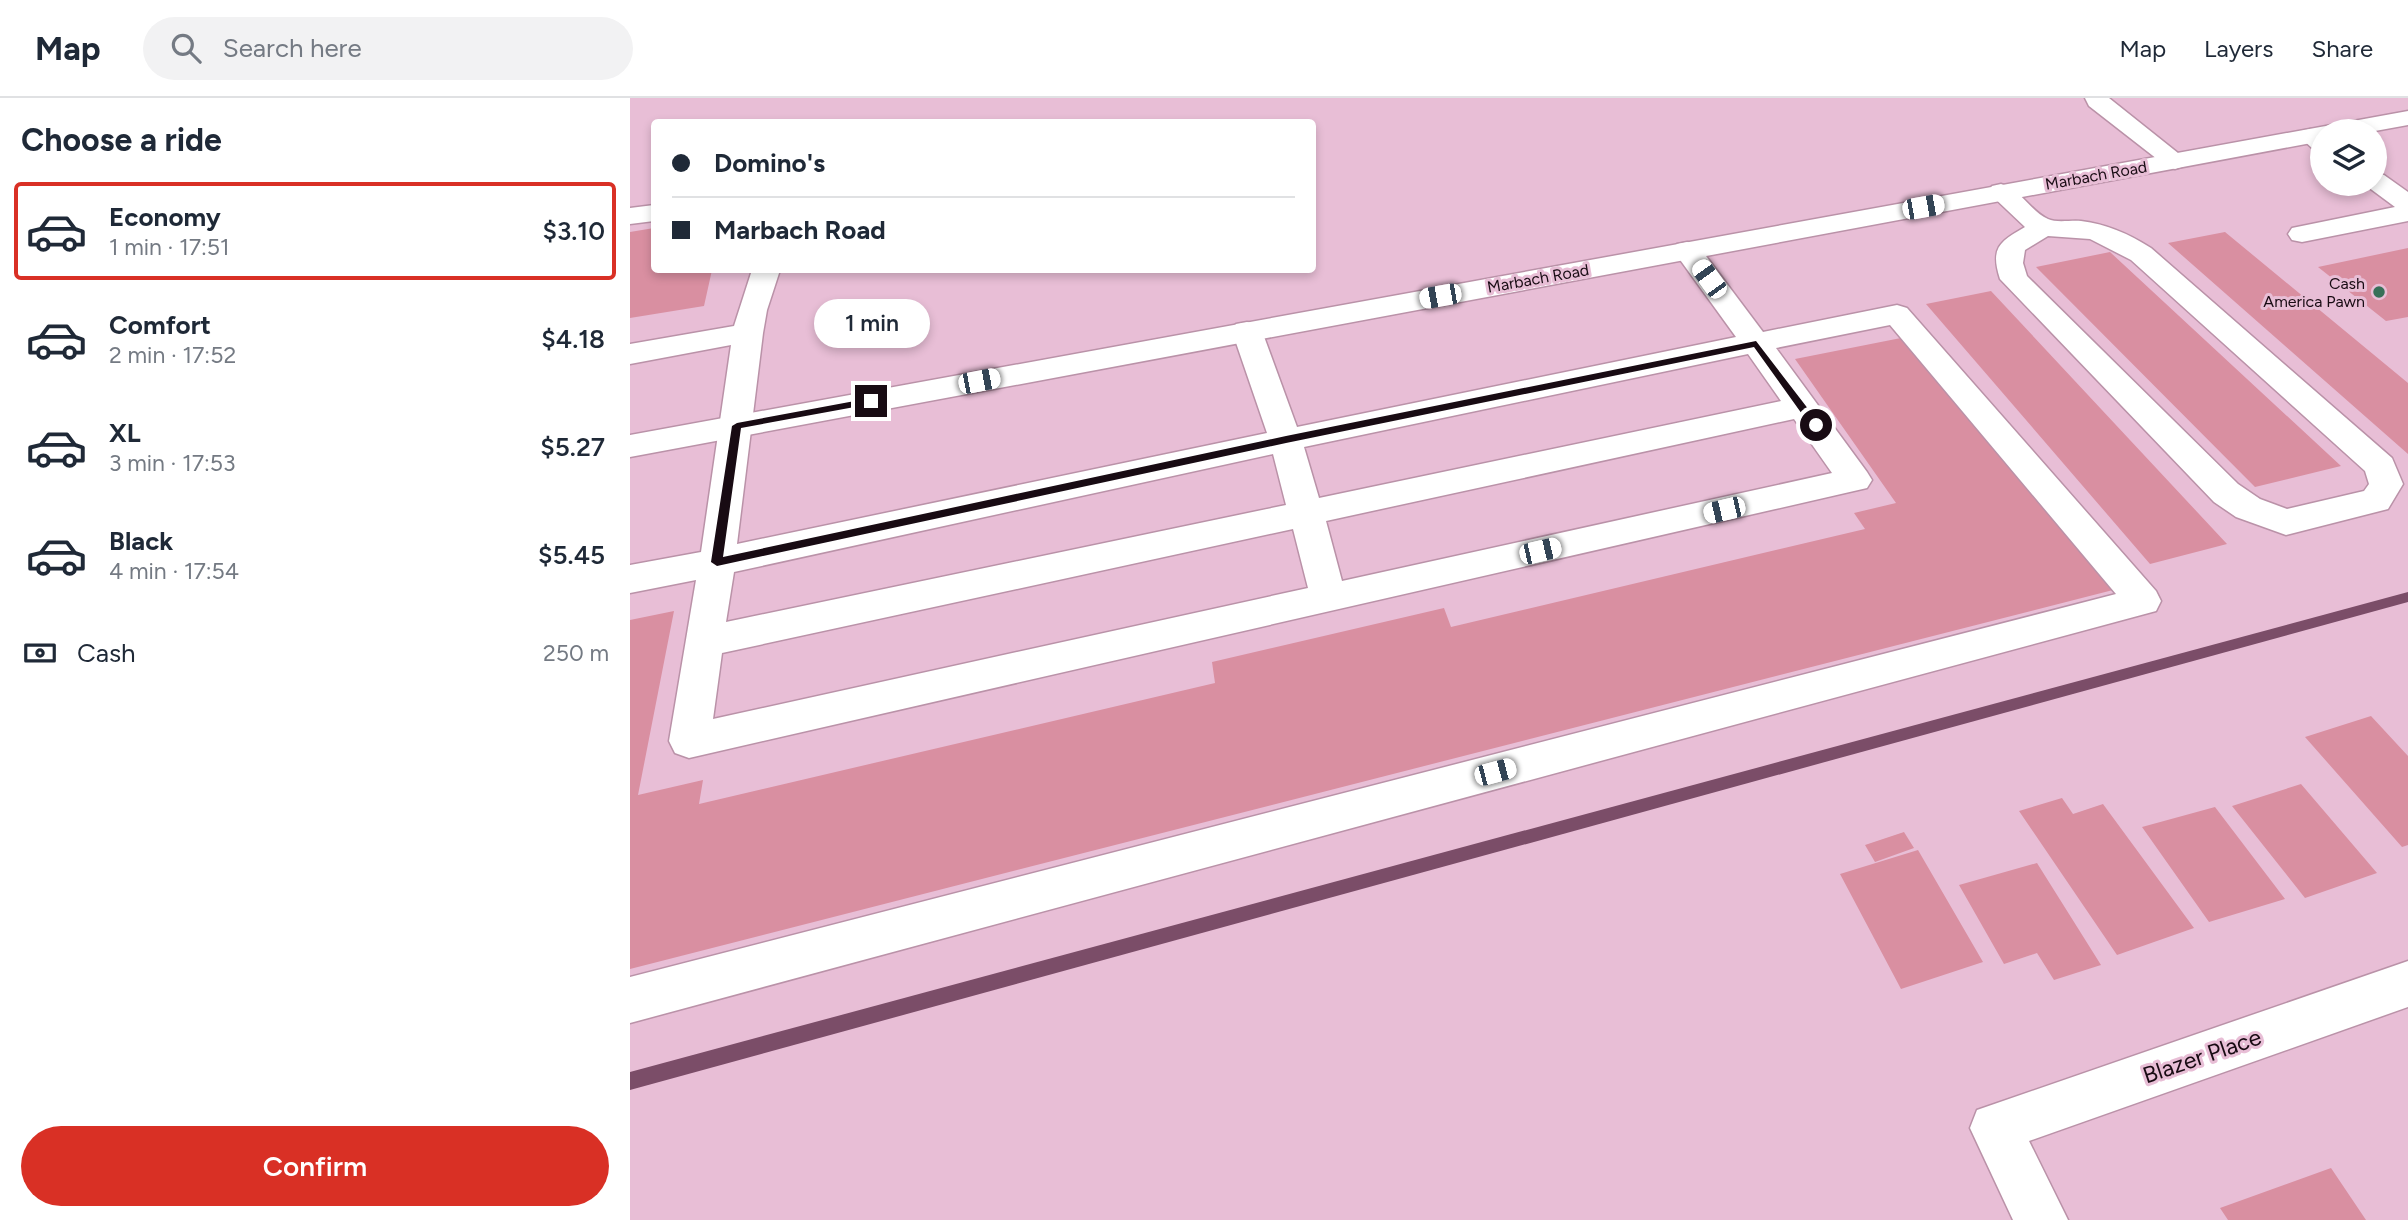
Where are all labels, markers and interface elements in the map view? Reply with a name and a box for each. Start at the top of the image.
search box [143,17,633,80]
text: Map [35,29,101,68]
icon: search [167,29,205,67]
text: Search here [223,32,362,64]
text: Map [2119,34,2166,63]
text: Layers [2204,34,2273,63]
text: Share [2311,34,2373,63]
map controls [2310,119,2387,196]
button: layers [2310,119,2387,196]
text: Choose a ride [21,121,222,159]
text: Domino's [714,147,825,179]
street label: Marbach Road [2044,157,2148,194]
car [1901,193,1946,221]
icon: car [25,200,88,263]
text: Economy [109,201,221,233]
text: Marbach Road [714,214,886,246]
text: $3.10 [542,215,605,247]
text: 1 min · 17:51 [109,233,230,261]
car [1689,256,1730,302]
street label: Marbach Road [1486,260,1590,297]
place label: Cash America Pawn [2263,274,2365,311]
car [1418,282,1463,310]
marker: Cash America Pawn [2371,284,2387,300]
callout: 1 min [813,300,929,348]
icon: car [25,308,88,371]
text: Comfort [109,309,211,341]
text: 1 min [845,309,899,337]
text: $4.18 [541,323,605,355]
text: 2 min · 17:52 [109,341,236,369]
car [957,367,1002,395]
route end [855,385,887,417]
route start [1800,409,1832,441]
icon: car [25,416,88,479]
text: XL [109,417,141,449]
text: $5.27 [540,431,605,463]
text: 3 min · 17:53 [109,449,236,477]
car [1702,495,1747,525]
icon: car [25,524,88,587]
text: Black [109,525,173,557]
car [1518,536,1563,566]
text: $5.45 [538,539,605,571]
text: 4 min · 17:54 [109,557,239,585]
icon: cash [21,634,59,672]
text: Cash [77,637,136,669]
text: 250 m [543,639,609,667]
car [1472,756,1519,788]
street label: Blazer Place [2139,1023,2265,1089]
button: Confirm [21,1126,609,1206]

